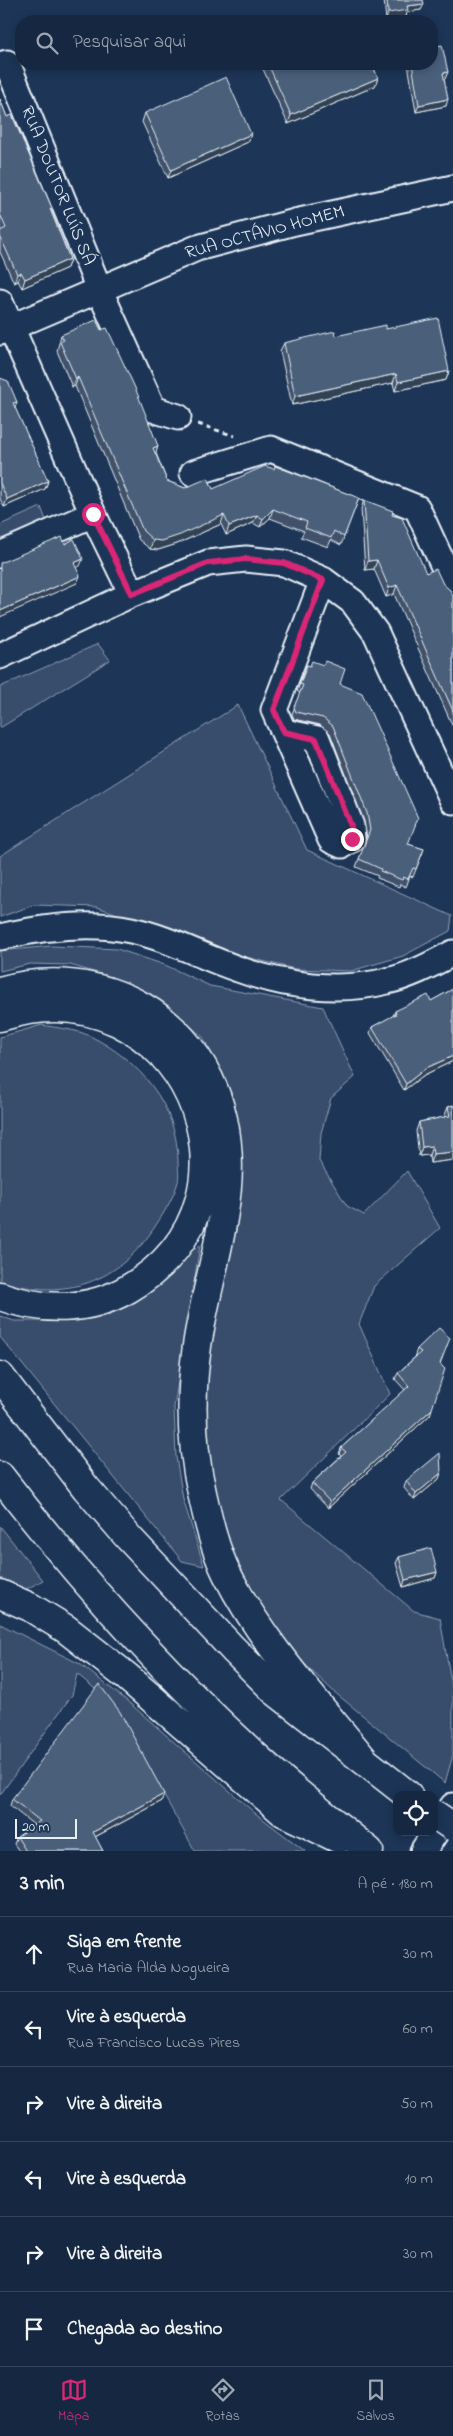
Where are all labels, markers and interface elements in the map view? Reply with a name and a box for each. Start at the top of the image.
search box [15,15,438,70]
icon: search [33,29,61,57]
text: Pesquisar aqui [73,29,186,56]
street label: RUA DOUTOR LUÍS SÁ [13,102,101,270]
street label: RUA OCTÁVIO HOMEM [182,199,348,267]
route start [82,503,105,526]
route end [341,828,364,851]
map controls [393,1791,438,1836]
button: locate [393,1791,438,1836]
scale bar [15,1816,78,1839]
text: 20 m [22,1817,49,1838]
text: 3 min [20,1869,64,1899]
text: A pé · 180 m [357,1872,433,1896]
text: Siga em frente [67,1929,181,1956]
icon: ahead [20,1940,48,1968]
text: 30 m [403,1942,433,1966]
text: Rua Maria Alda Nogueira [67,1956,230,1980]
text: Vire à esquerda [67,2004,186,2031]
icon: left [20,2015,48,2043]
text: 60 m [403,2017,433,2041]
text: Rua Francisco Lucas Pires [67,2031,240,2055]
icon: right [20,2090,48,2118]
text: Vire à direita [67,2091,162,2118]
text: 50 m [401,2092,433,2116]
icon: left [20,2165,48,2193]
text: Vire à esquerda [67,2166,186,2193]
text: 10 m [405,2167,433,2191]
icon: right [20,2240,48,2268]
text: Vire à direita [67,2241,162,2268]
text: 30 m [403,2242,433,2266]
icon: arrive [20,2315,48,2343]
text: Chegada ao destino [67,2316,222,2343]
tab: Mapa [58,2376,89,2427]
tab: Rotas [206,2376,240,2427]
tab: Salvos [356,2376,395,2427]

